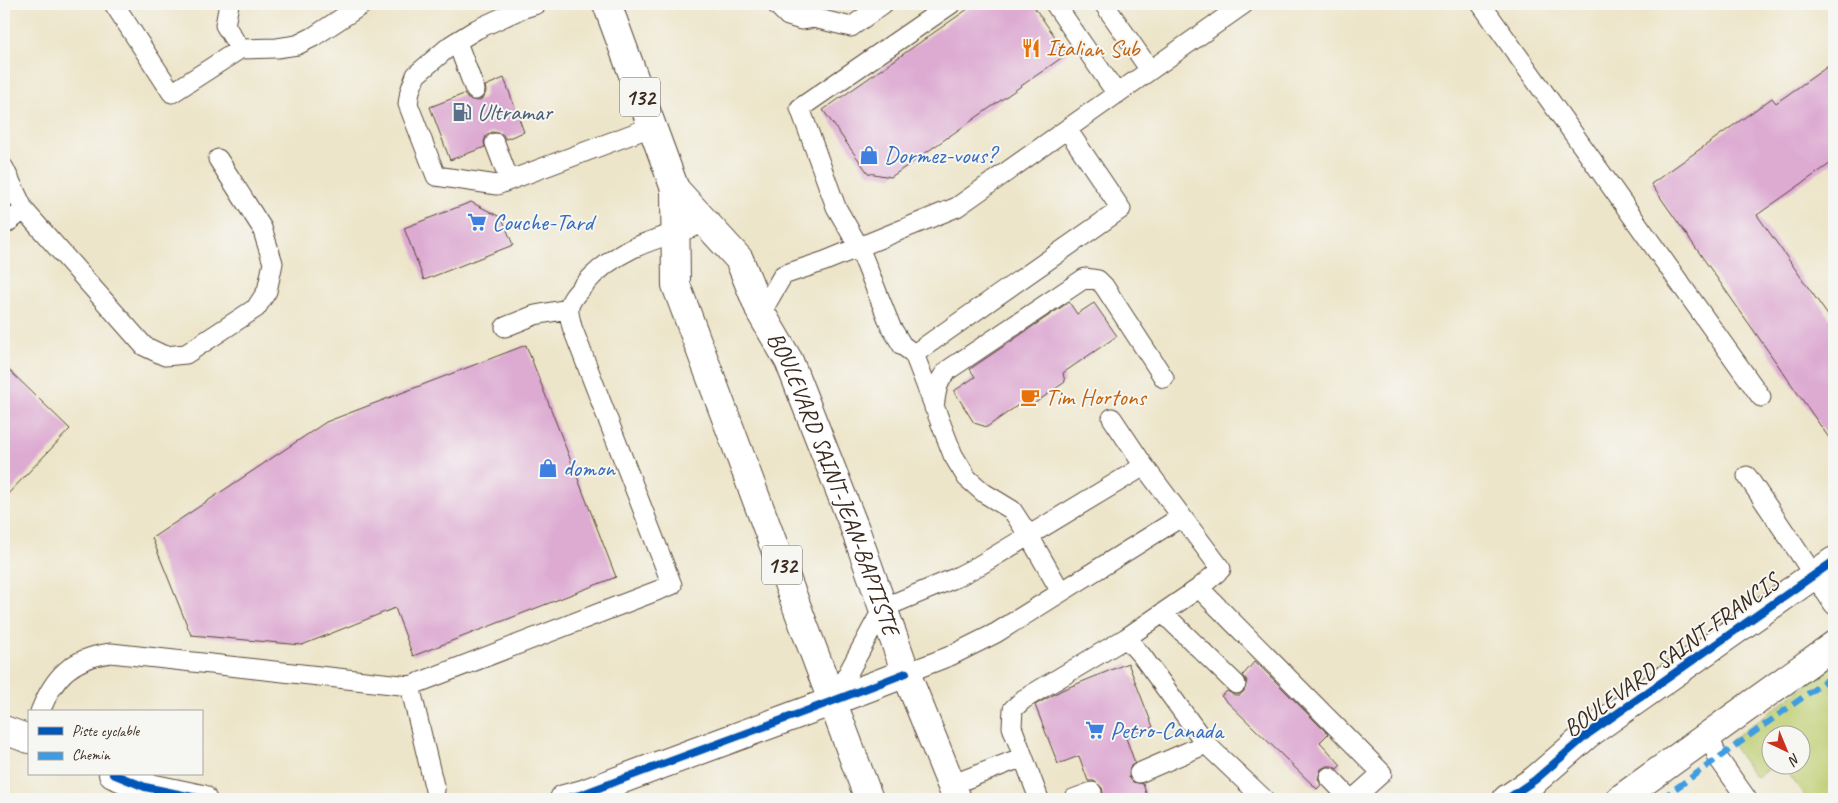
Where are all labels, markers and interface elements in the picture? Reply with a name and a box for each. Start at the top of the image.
place label: Italian Sub [1046,33,1141,63]
restaurant icon: Italian Sub [1020,37,1042,59]
road number: 132 [620,77,660,116]
place label: Ultramar [477,97,554,127]
fuel station icon: Ultramar [451,101,473,123]
place label: Dormez-vous? [884,140,1000,170]
shop icon: Dormez-vous? [858,144,880,166]
place label: Couche-Tard [492,207,597,237]
supermarket icon: Couche-Tard [466,211,488,233]
street label: BOULEVARD SAINT-JEAN-BAPTISTE [760,326,907,642]
place label: Tim Hortons [1045,382,1148,412]
cafe icon: Tim Hortons [1019,386,1041,408]
place label: domon [563,453,616,483]
shop icon: domon [537,457,559,479]
road number: 132 [762,546,802,584]
street label: BOULEVARD SAINT-FRANCIS [1557,565,1787,743]
legend [28,710,202,776]
place label: Petro-Canada [1110,715,1225,745]
supermarket icon: Petro-Canada [1084,719,1106,741]
text: Piste cyclable [72,722,140,741]
north arrow [1760,726,1810,776]
text: Chemin [72,746,111,765]
text: N [1784,750,1804,770]

